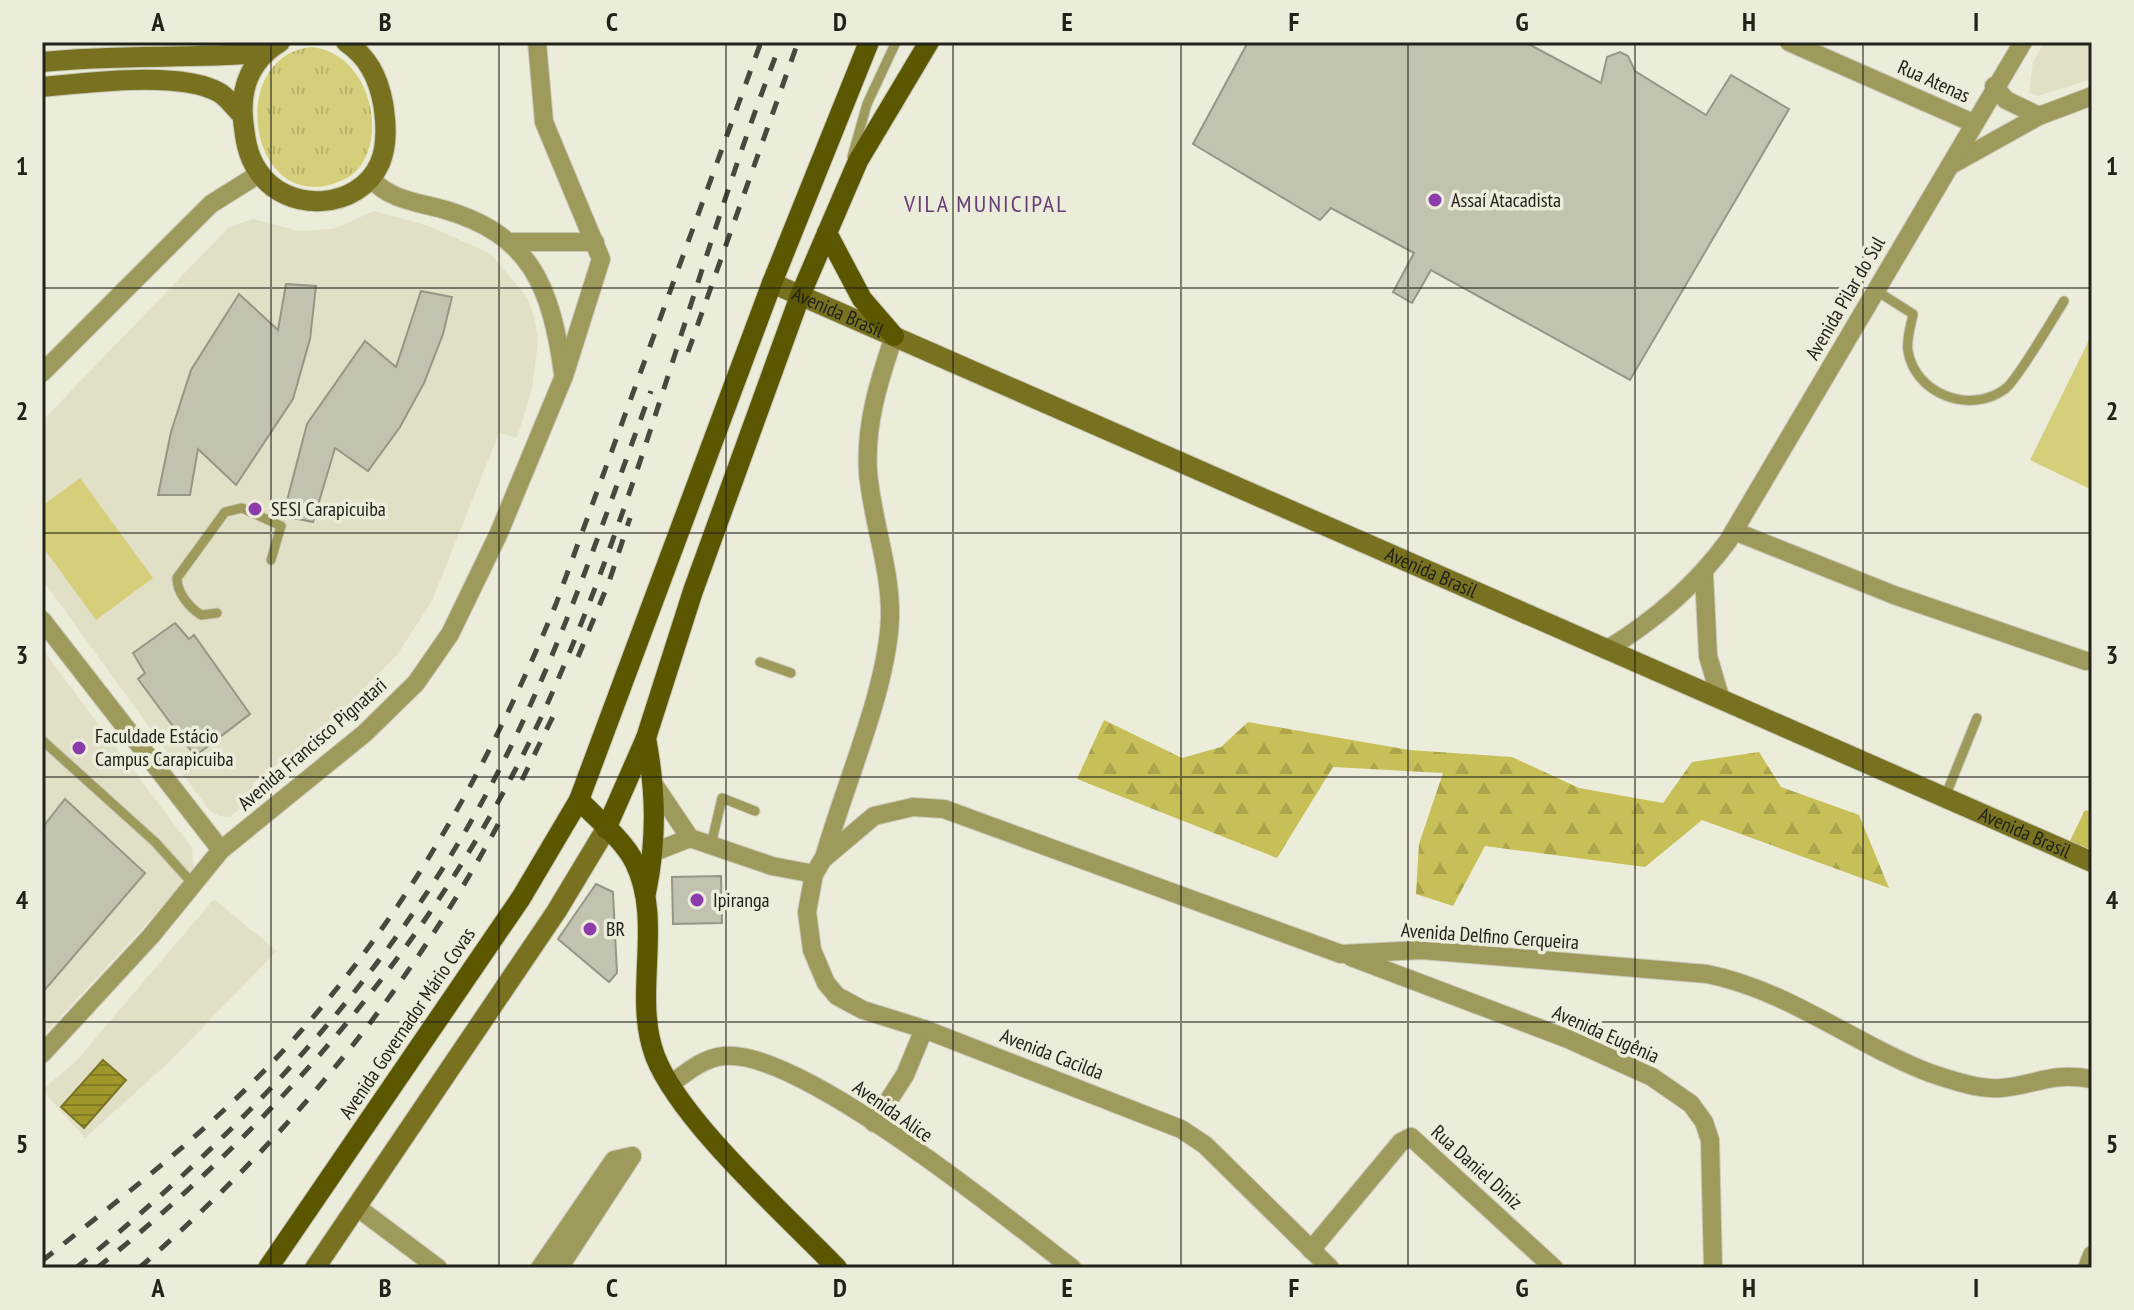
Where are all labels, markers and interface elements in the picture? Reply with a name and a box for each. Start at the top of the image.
text: A [150,5,165,38]
text: B [379,5,392,38]
text: C [606,5,618,38]
text: D [833,5,847,38]
text: E [1061,5,1073,38]
text: F [1289,5,1300,38]
text: G [1515,5,1529,38]
text: H [1742,5,1756,38]
text: I [1973,5,1979,38]
street label: Rua Atenas [1894,54,1974,108]
text: 1 [16,149,28,182]
text: 1 [2106,149,2118,182]
place label: Assaí Atacadista [1451,187,1561,213]
district label: VILA MUNICIPAL [903,188,1068,219]
marker: Assaí Atacadista [1426,191,1444,209]
street label: Avenida Pilar do Sul [1799,231,1891,364]
street label: Avenida Brasil [788,280,888,344]
text: 2 [16,394,28,427]
text: 2 [2106,394,2118,427]
place label: SESI Carapicuiba [271,496,386,522]
marker: SESI Carapicuiba [246,500,264,518]
street label: Avenida Brasil [1381,541,1482,604]
text: 3 [16,638,28,671]
text: 3 [2106,638,2118,671]
street label: Avenida Francisco Pignatari [232,672,392,816]
place label: Faculdade Estácio Campus Carapicuiba [95,723,234,772]
marker: Faculdade Estácio Campus Carapicuiba [70,739,88,757]
street label: Avenida Brasil [1975,801,2075,864]
text: 4 [16,883,29,916]
text: 4 [2106,883,2119,916]
place label: Ipiranga [713,887,770,913]
marker: Ipiranga [688,891,706,909]
place label: BR [606,916,625,942]
street label: Avenida Delfino Cerqueira [1400,917,1580,955]
marker: BR [581,920,599,938]
street label: Avenida Governador Mário Covas [333,922,481,1124]
street label: Avenida Eugênia [1549,999,1663,1069]
street label: Avenida Cacilda [997,1022,1107,1086]
street label: Avenida Alice [848,1074,938,1148]
street label: Rua Daniel Diniz [1426,1119,1528,1215]
text: 5 [16,1127,28,1160]
text: 5 [2106,1127,2118,1160]
text: A [150,1271,165,1304]
text: B [379,1271,392,1304]
text: C [606,1271,618,1304]
text: D [833,1271,847,1304]
text: E [1061,1271,1073,1304]
text: F [1289,1271,1300,1304]
text: G [1515,1271,1529,1304]
text: H [1742,1271,1756,1304]
text: I [1973,1271,1979,1304]

